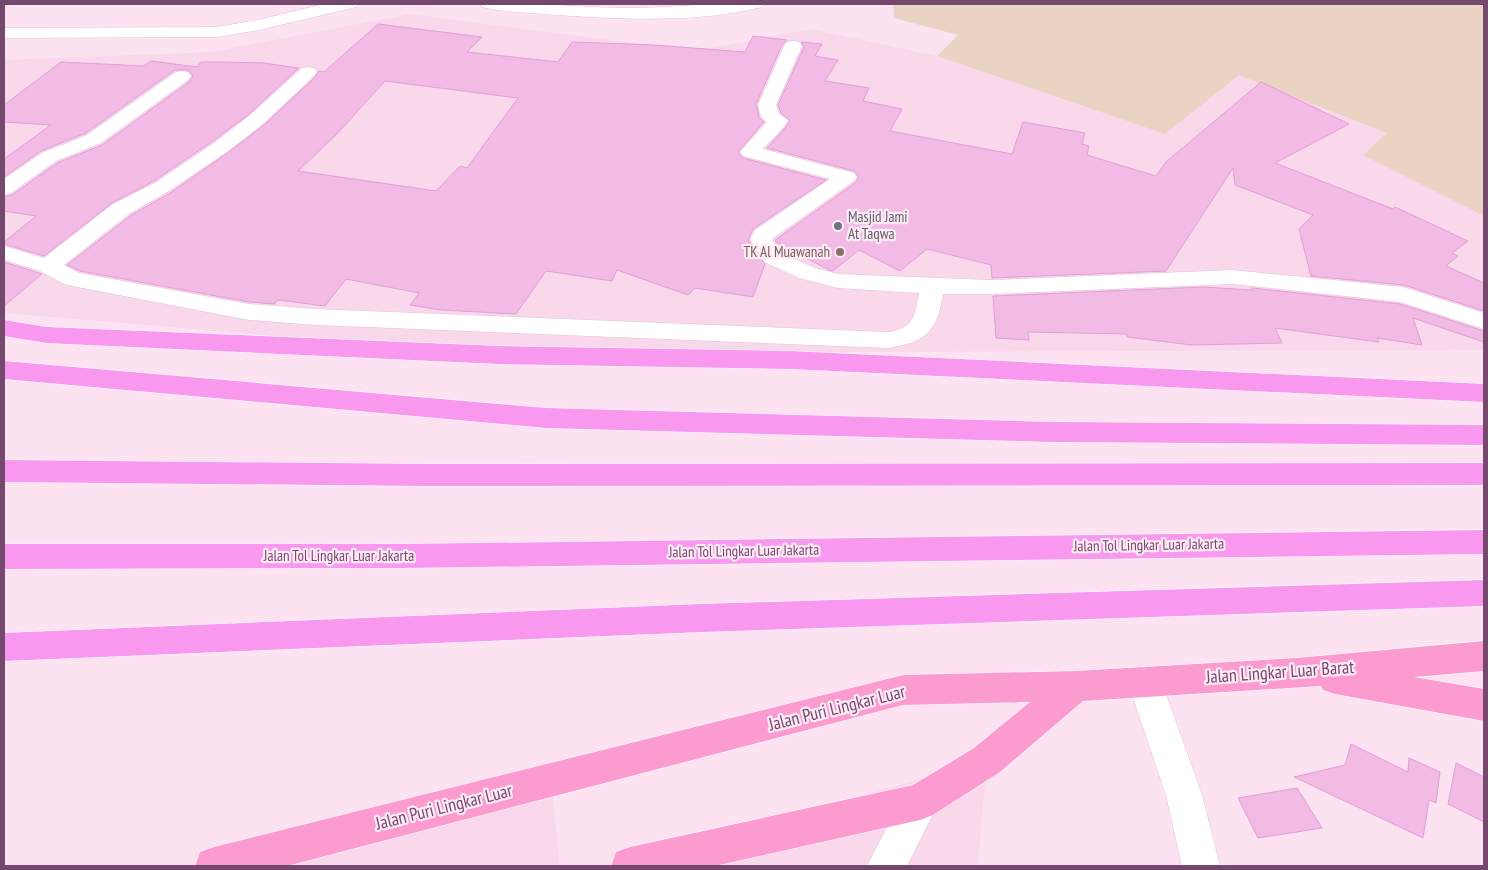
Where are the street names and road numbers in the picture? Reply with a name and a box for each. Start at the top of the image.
street label: Jalan Tol Lingkar Luar Jakarta [1073,534,1224,555]
street label: Jalan Tol Lingkar Luar Jakarta [668,540,819,561]
street label: Jalan Tol Lingkar Luar Jakarta [263,546,414,565]
street label: Jalan Lingkar Luar Barat [1204,655,1355,688]
street label: Jalan Puri Lingkar Luar [765,679,908,736]
street label: Jalan Puri Lingkar Luar [372,778,515,835]

